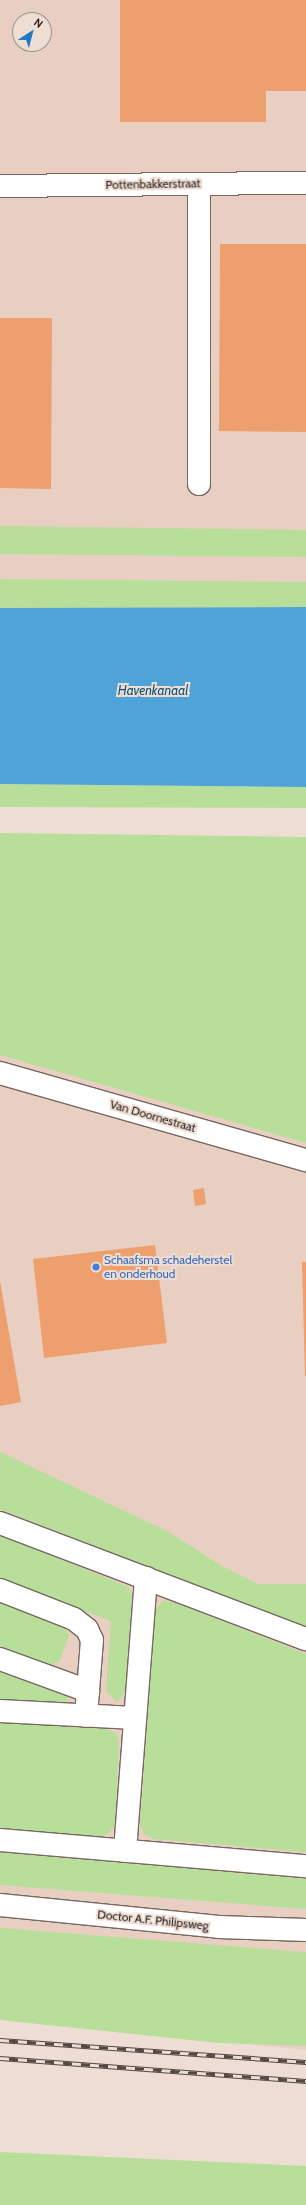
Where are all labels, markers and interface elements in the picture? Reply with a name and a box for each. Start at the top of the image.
north arrow [12,12,52,52]
text: N [31,15,46,31]
street label: Pottenbakkerstraat [105,176,201,192]
water label: Havenkanaal [118,682,188,698]
street label: Van Doornestraat [108,1097,198,1135]
place label: Schaafsma schadeherstel en onderhoud [104,1253,232,1281]
marker: Schaafsma schadeherstel en onderhoud [91,1262,101,1272]
street label: Doctor A.F. Philipsweg [97,1907,209,1933]

